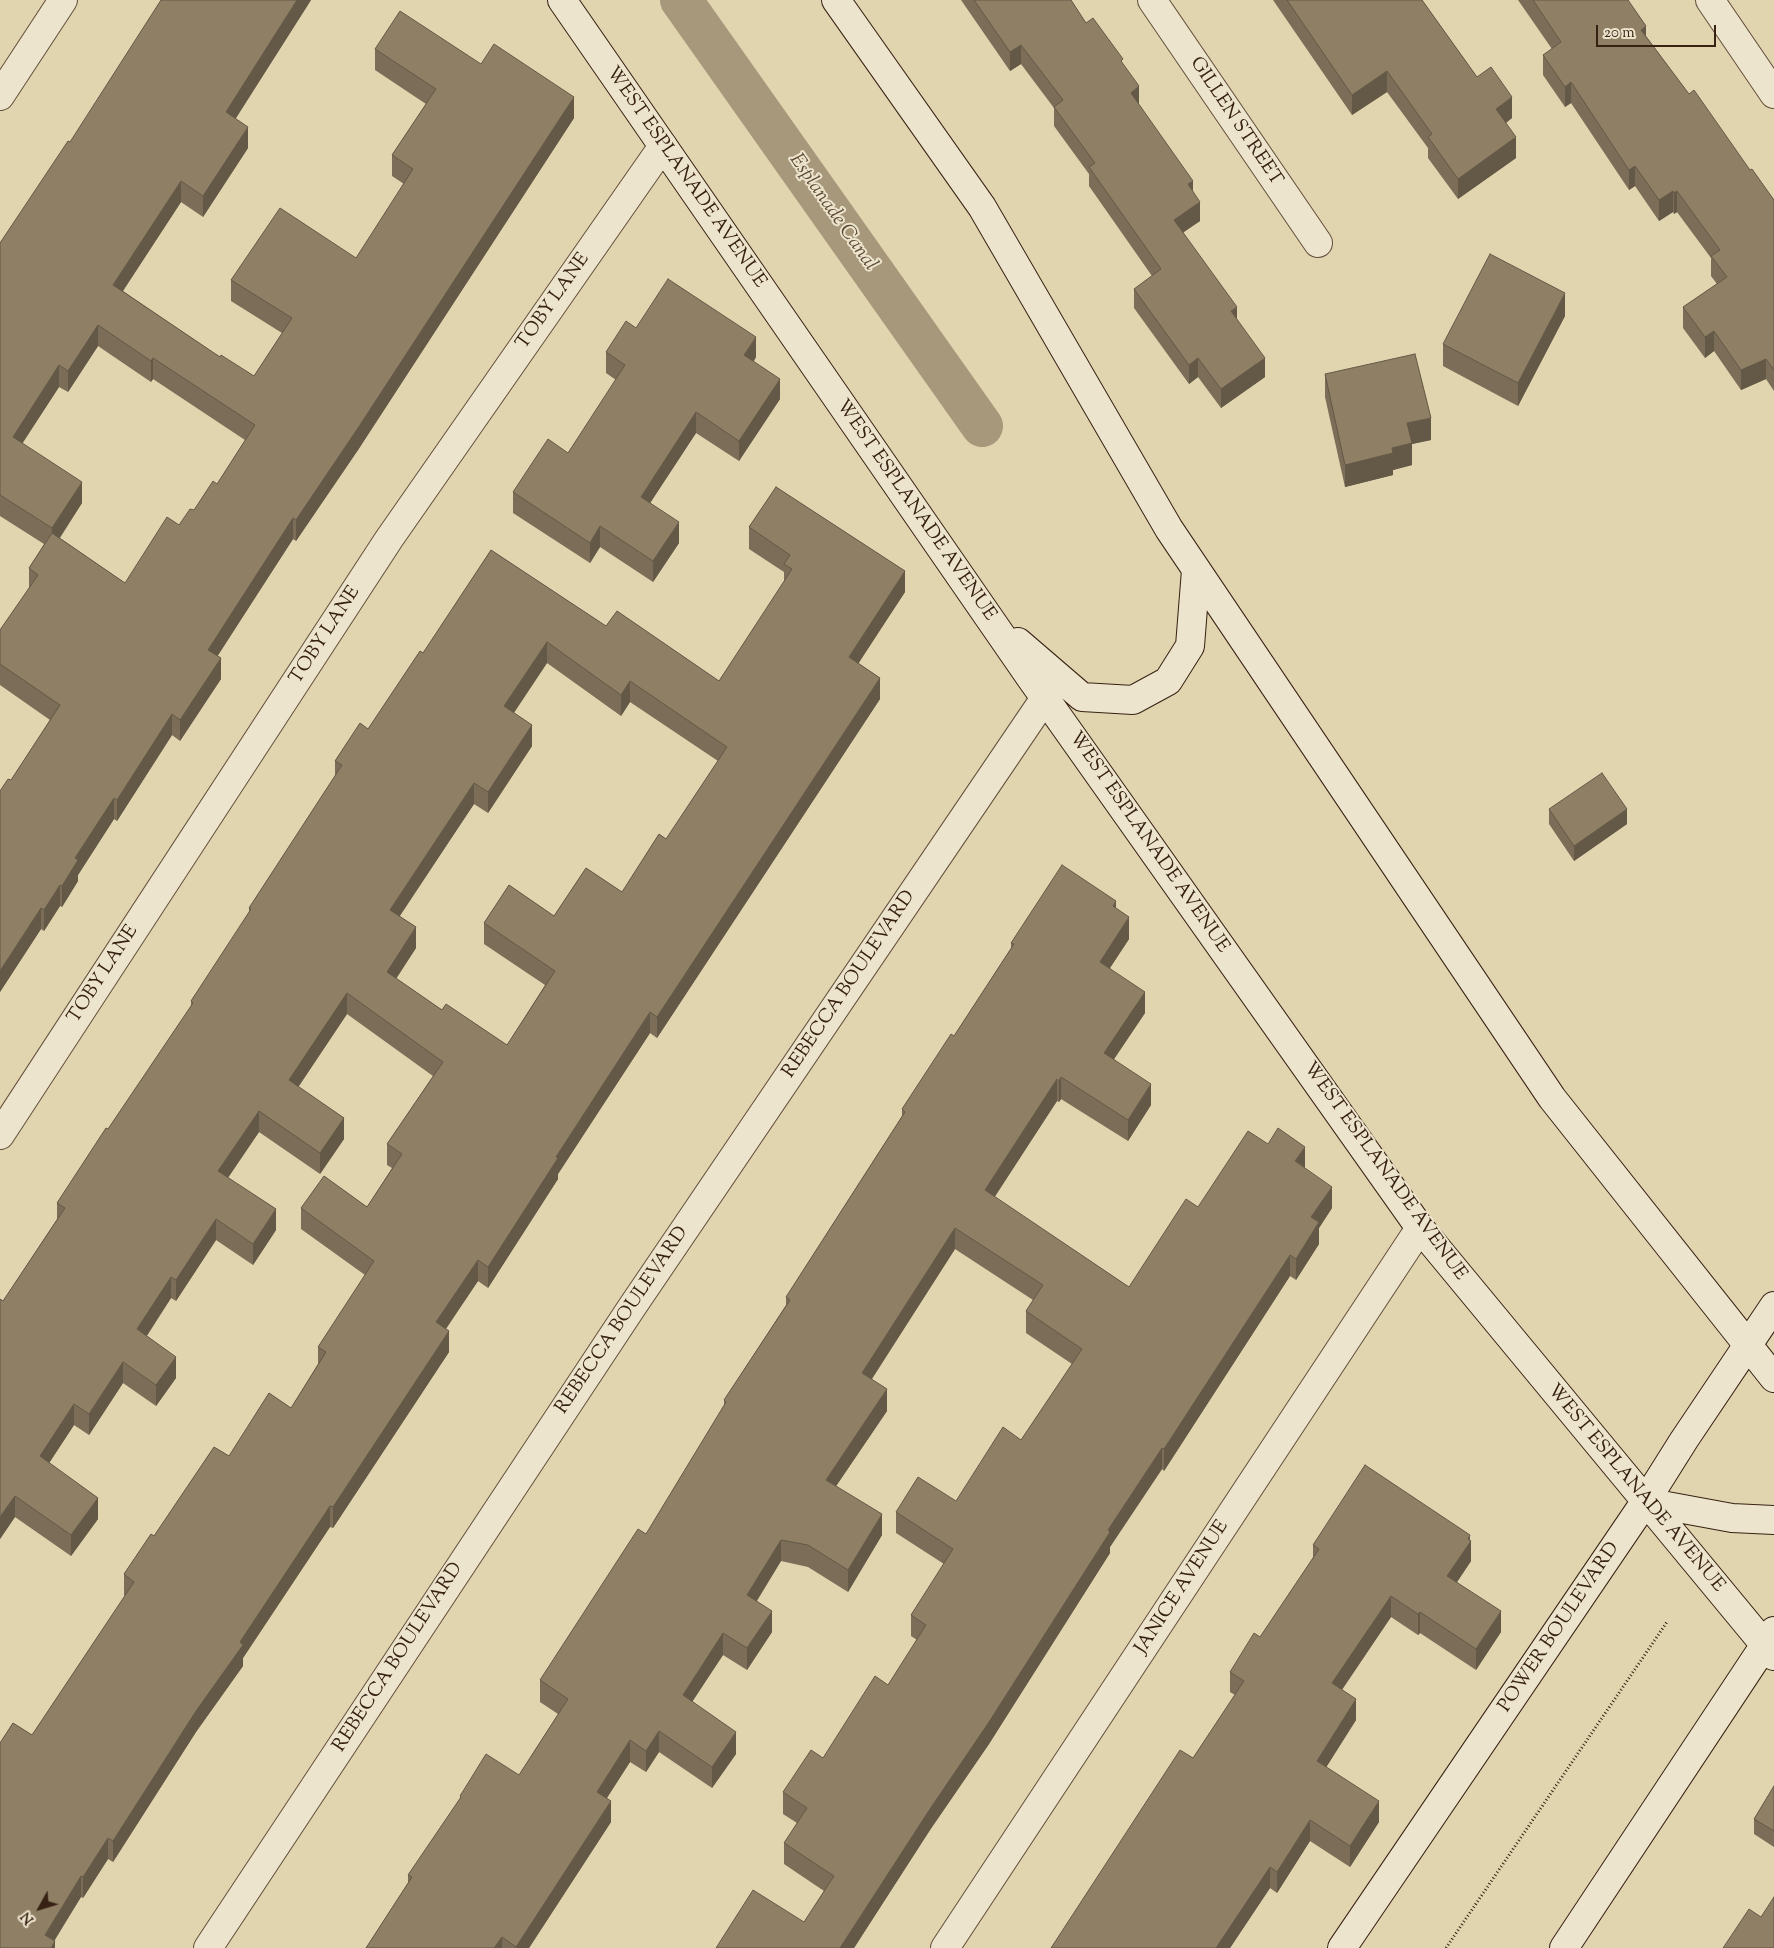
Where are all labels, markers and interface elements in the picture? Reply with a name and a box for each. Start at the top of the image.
scale bar [1599,15,1719,47]
text: 20 m [1604,23,1635,44]
street label: GILLEN STREET [1184,53,1286,191]
street label: WEST ESPLANADE AVENUE [600,63,770,293]
water label: Esplanade Canal [783,150,881,276]
street label: TOBY LANE [513,250,595,354]
street label: WEST ESPLANADE AVENUE [830,396,1000,626]
street label: TOBY LANE [286,583,366,689]
street label: WEST ESPLANADE AVENUE [1063,728,1233,958]
street label: REBECCA BOULEVARD [779,887,921,1083]
street label: TOBY LANE [64,922,144,1028]
street label: WEST ESPLANADE AVENUE [1297,1058,1471,1286]
street label: REBECCA BOULEVARD [552,1223,694,1419]
street label: WEST ESPLANADE AVENUE [1541,1380,1729,1598]
street label: JANICE AVENUE [1131,1517,1235,1659]
street label: POWER BOULEVARD [1495,1539,1625,1717]
street label: REBECCA BOULEVARD [329,1559,469,1757]
north arrow [15,1883,65,1933]
text: N [17,1907,40,1928]

